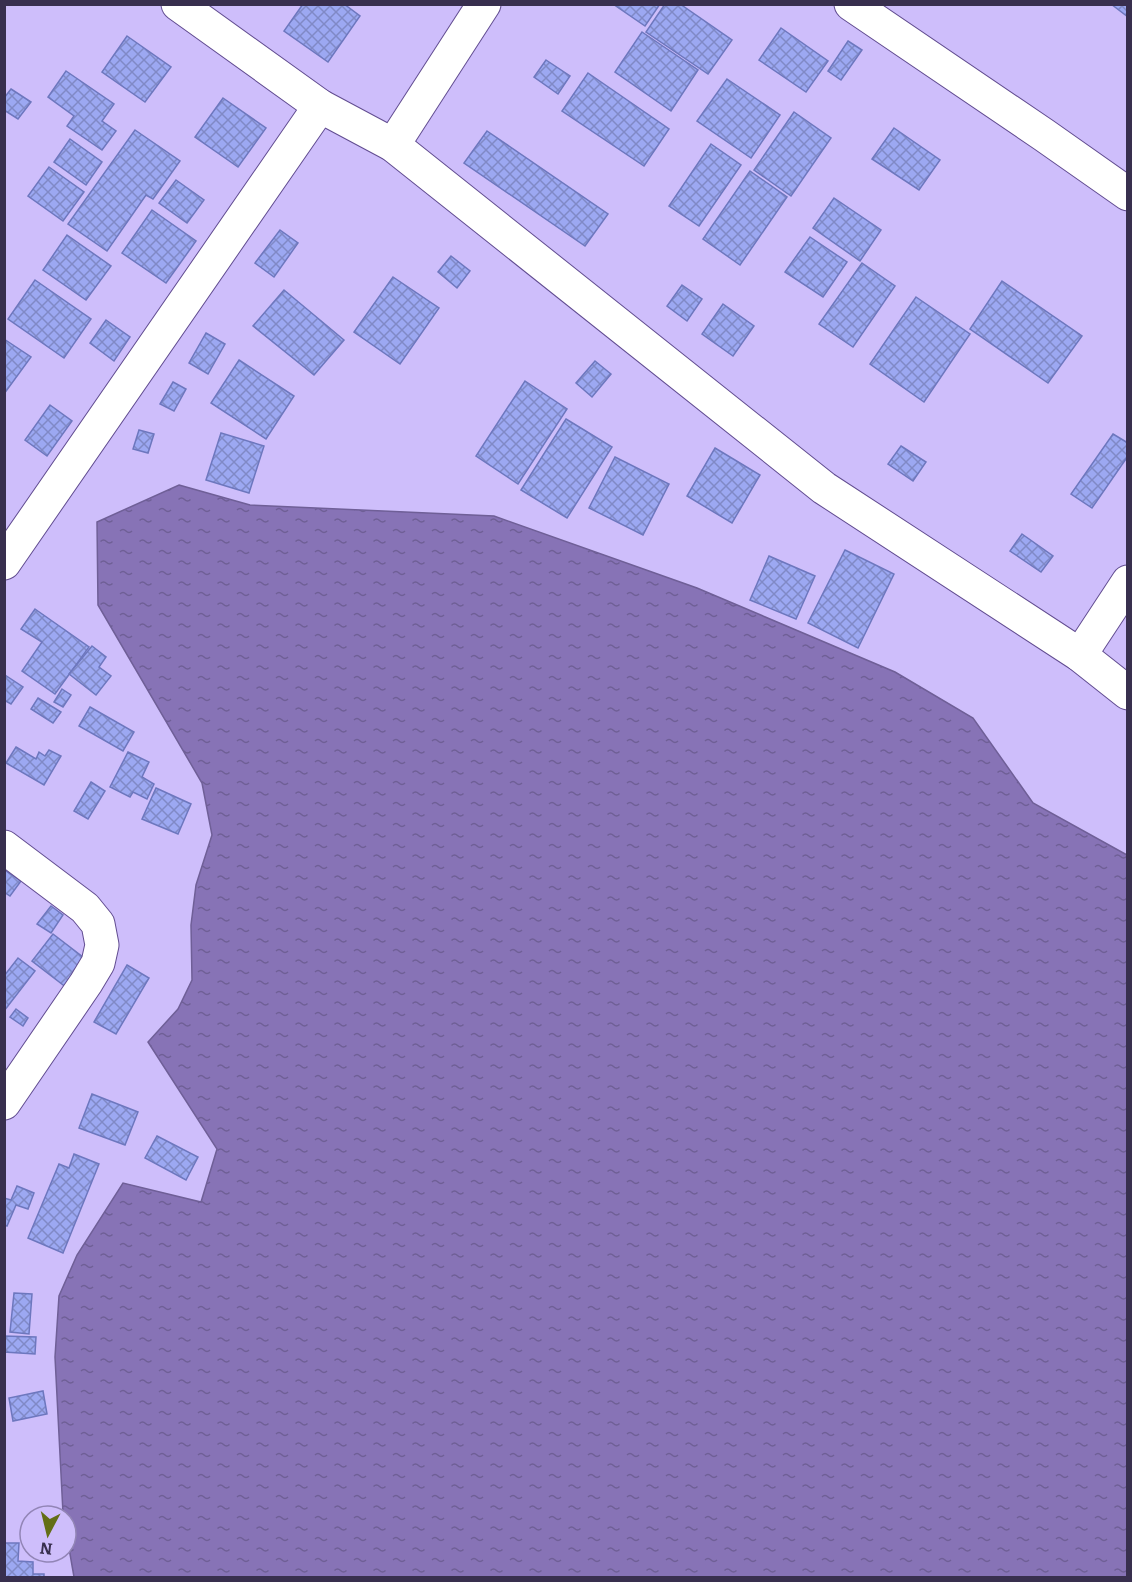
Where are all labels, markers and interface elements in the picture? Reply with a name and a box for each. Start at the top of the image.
north arrow [18,1504,78,1564]
text: N [39,1538,54,1559]

